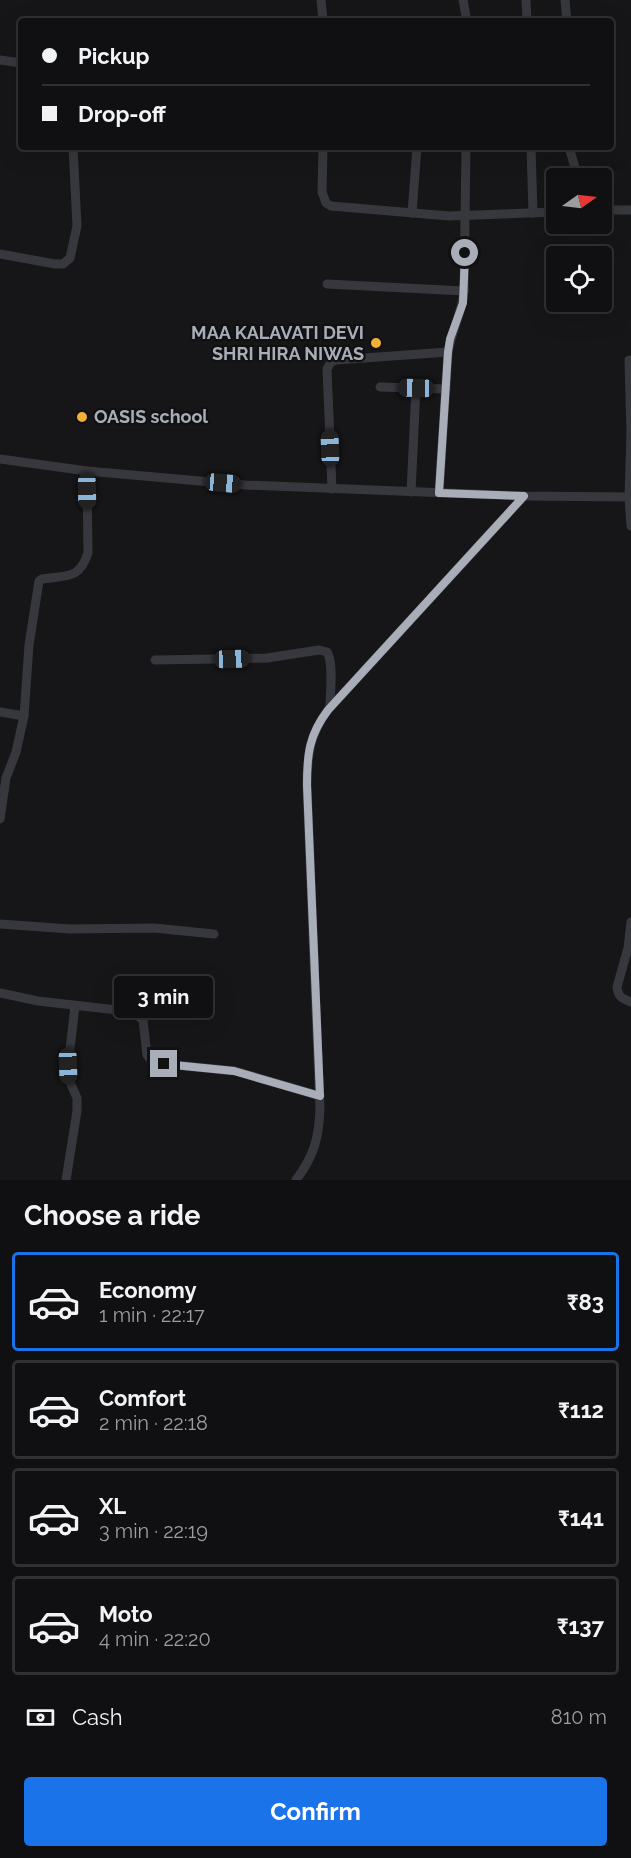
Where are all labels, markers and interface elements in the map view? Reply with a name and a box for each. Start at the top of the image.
text: Pickup [78,43,150,69]
text: Drop-off [78,101,166,127]
north arrow [546,168,612,234]
map controls [546,168,612,312]
route start [451,239,478,266]
button: locate [546,246,612,312]
place label: MAA KALAVATI DEVI SHRI HIRA NIWAS [191,322,364,364]
marker: MAA KALAVATI DEVI SHRI HIRA NIWAS [369,336,383,350]
car [398,379,434,397]
place label: OASIS school [94,406,208,427]
marker: OASIS school [75,410,89,424]
car [320,430,340,466]
car [204,472,242,494]
car [78,473,96,509]
car [214,649,250,669]
callout: 3 min [114,977,213,1019]
text: 3 min [138,985,189,1009]
car [58,1048,78,1084]
route end [150,1050,177,1077]
text: Choose a ride [24,1200,200,1231]
icon: car [27,1275,81,1329]
text: Economy [99,1277,197,1303]
text: ₹83 [567,1289,604,1315]
text: 1 min · 22:17 [99,1303,205,1327]
icon: car [27,1383,81,1437]
text: Comfort [99,1385,186,1411]
text: ₹112 [558,1397,604,1423]
text: 2 min · 22:18 [99,1411,208,1435]
icon: car [27,1491,81,1545]
text: XL [99,1493,126,1519]
text: ₹141 [558,1505,604,1531]
text: 3 min · 22:19 [99,1519,208,1543]
icon: car [27,1599,81,1653]
text: Moto [99,1601,153,1627]
text: ₹137 [557,1613,604,1639]
text: 4 min · 22:20 [99,1627,211,1651]
icon: cash [24,1701,57,1734]
text: Cash [72,1704,123,1730]
text: 810 m [551,1705,607,1729]
button: Confirm [24,1777,607,1846]

